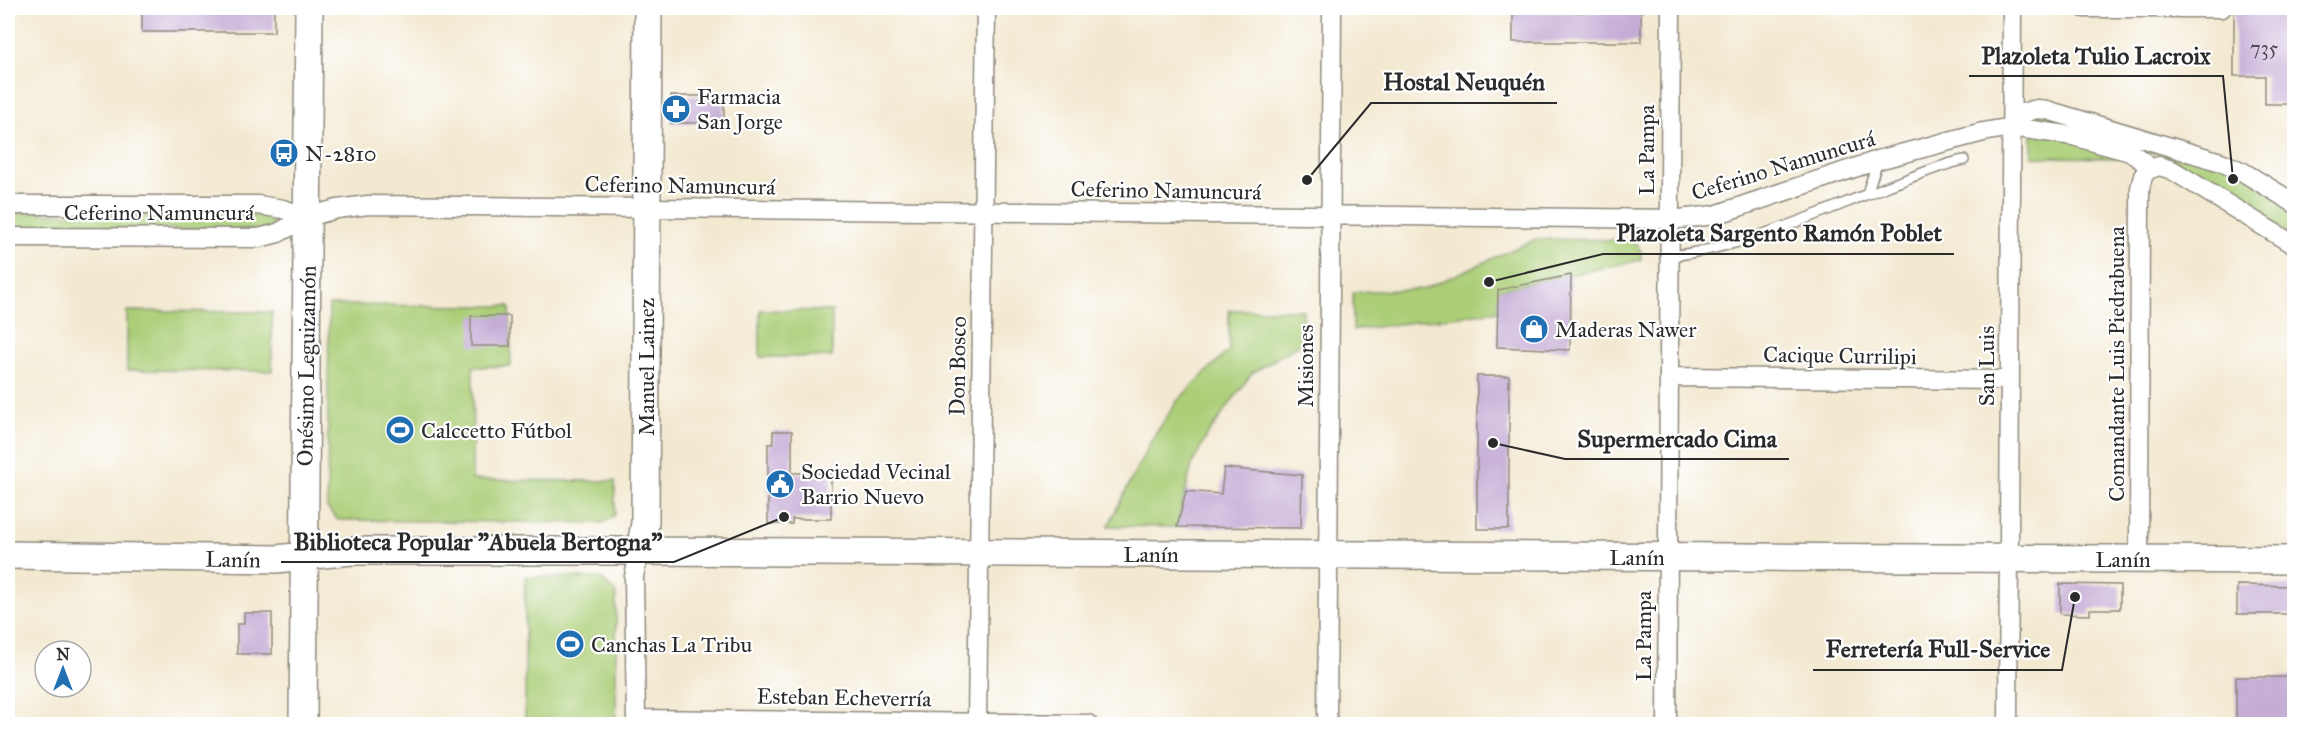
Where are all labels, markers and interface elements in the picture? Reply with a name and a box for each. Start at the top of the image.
callout: Plazoleta Tulio Lacroix [1969,34,2223,76]
house number: 735 [2250,36,2278,60]
text: Plazoleta Tulio Lacroix [1981,41,2211,71]
callout: Hostal Neuquén [1371,61,1557,103]
text: Hostal Neuquén [1383,67,1545,97]
place label: Farmacia San Jorge [697,83,783,135]
pharmacy icon: Farmacia San Jorge [660,93,692,125]
street label: La Pampa [1633,104,1660,195]
street label: Ceferino Namuncurá [1688,124,1879,206]
bus stop icon: N-2810 [268,137,300,169]
place label: N-2810 [305,140,377,167]
street label: Ceferino Namuncurá [584,170,776,201]
street label: Ceferino Namuncurá [1070,175,1262,206]
street label: Ceferino Namuncurá [64,199,255,226]
callout: Plazoleta Sargento Ramón Poblet [1603,212,1954,254]
text: Plazoleta Sargento Ramón Poblet [1616,218,1943,248]
street label: Comandante Luis Piedrabuena [2103,226,2130,502]
street label: Onésimo Leguizamón [291,265,322,467]
street label: Manuel Lainez [633,298,660,436]
shop icon: Maderas Nawer [1518,313,1550,345]
street label: Don Bosco [943,316,972,416]
place label: Maderas Nawer [1555,316,1697,343]
street label: Misiones [1292,324,1319,408]
street label: San Luis [1973,326,2000,406]
street label: Cacique Currilipi [1763,341,1917,370]
sports icon: Calccetto Fútbol [384,414,416,446]
place label: Calccetto Fútbol [421,417,572,444]
callout: Supermercado Cima [1565,417,1789,459]
text: Supermercado Cima [1577,424,1778,454]
place label: Sociedad Vecinal Barrio Nuevo [801,458,951,510]
public building icon: Sociedad Vecinal Barrio Nuevo [764,468,796,500]
callout: Biblioteca Popular "Abuela Bertogna" [281,520,674,562]
text: Biblioteca Popular "Abuela Bertogna" [294,527,662,557]
street label: Lanín [1123,541,1179,568]
street label: Lanín [1609,544,1665,571]
street label: Lanín [205,546,261,573]
street label: Lanín [2095,546,2151,573]
street label: La Pampa [1630,590,1657,681]
sports icon: Canchas La Tribu [554,628,586,660]
callout: Ferretería Full-Service [1813,628,2062,670]
place label: Canchas La Tribu [591,631,752,658]
text: Ferretería Full-Service [1826,634,2050,664]
north arrow [33,639,93,699]
text: N [56,645,70,664]
street label: Esteban Echeverría [756,682,932,713]

